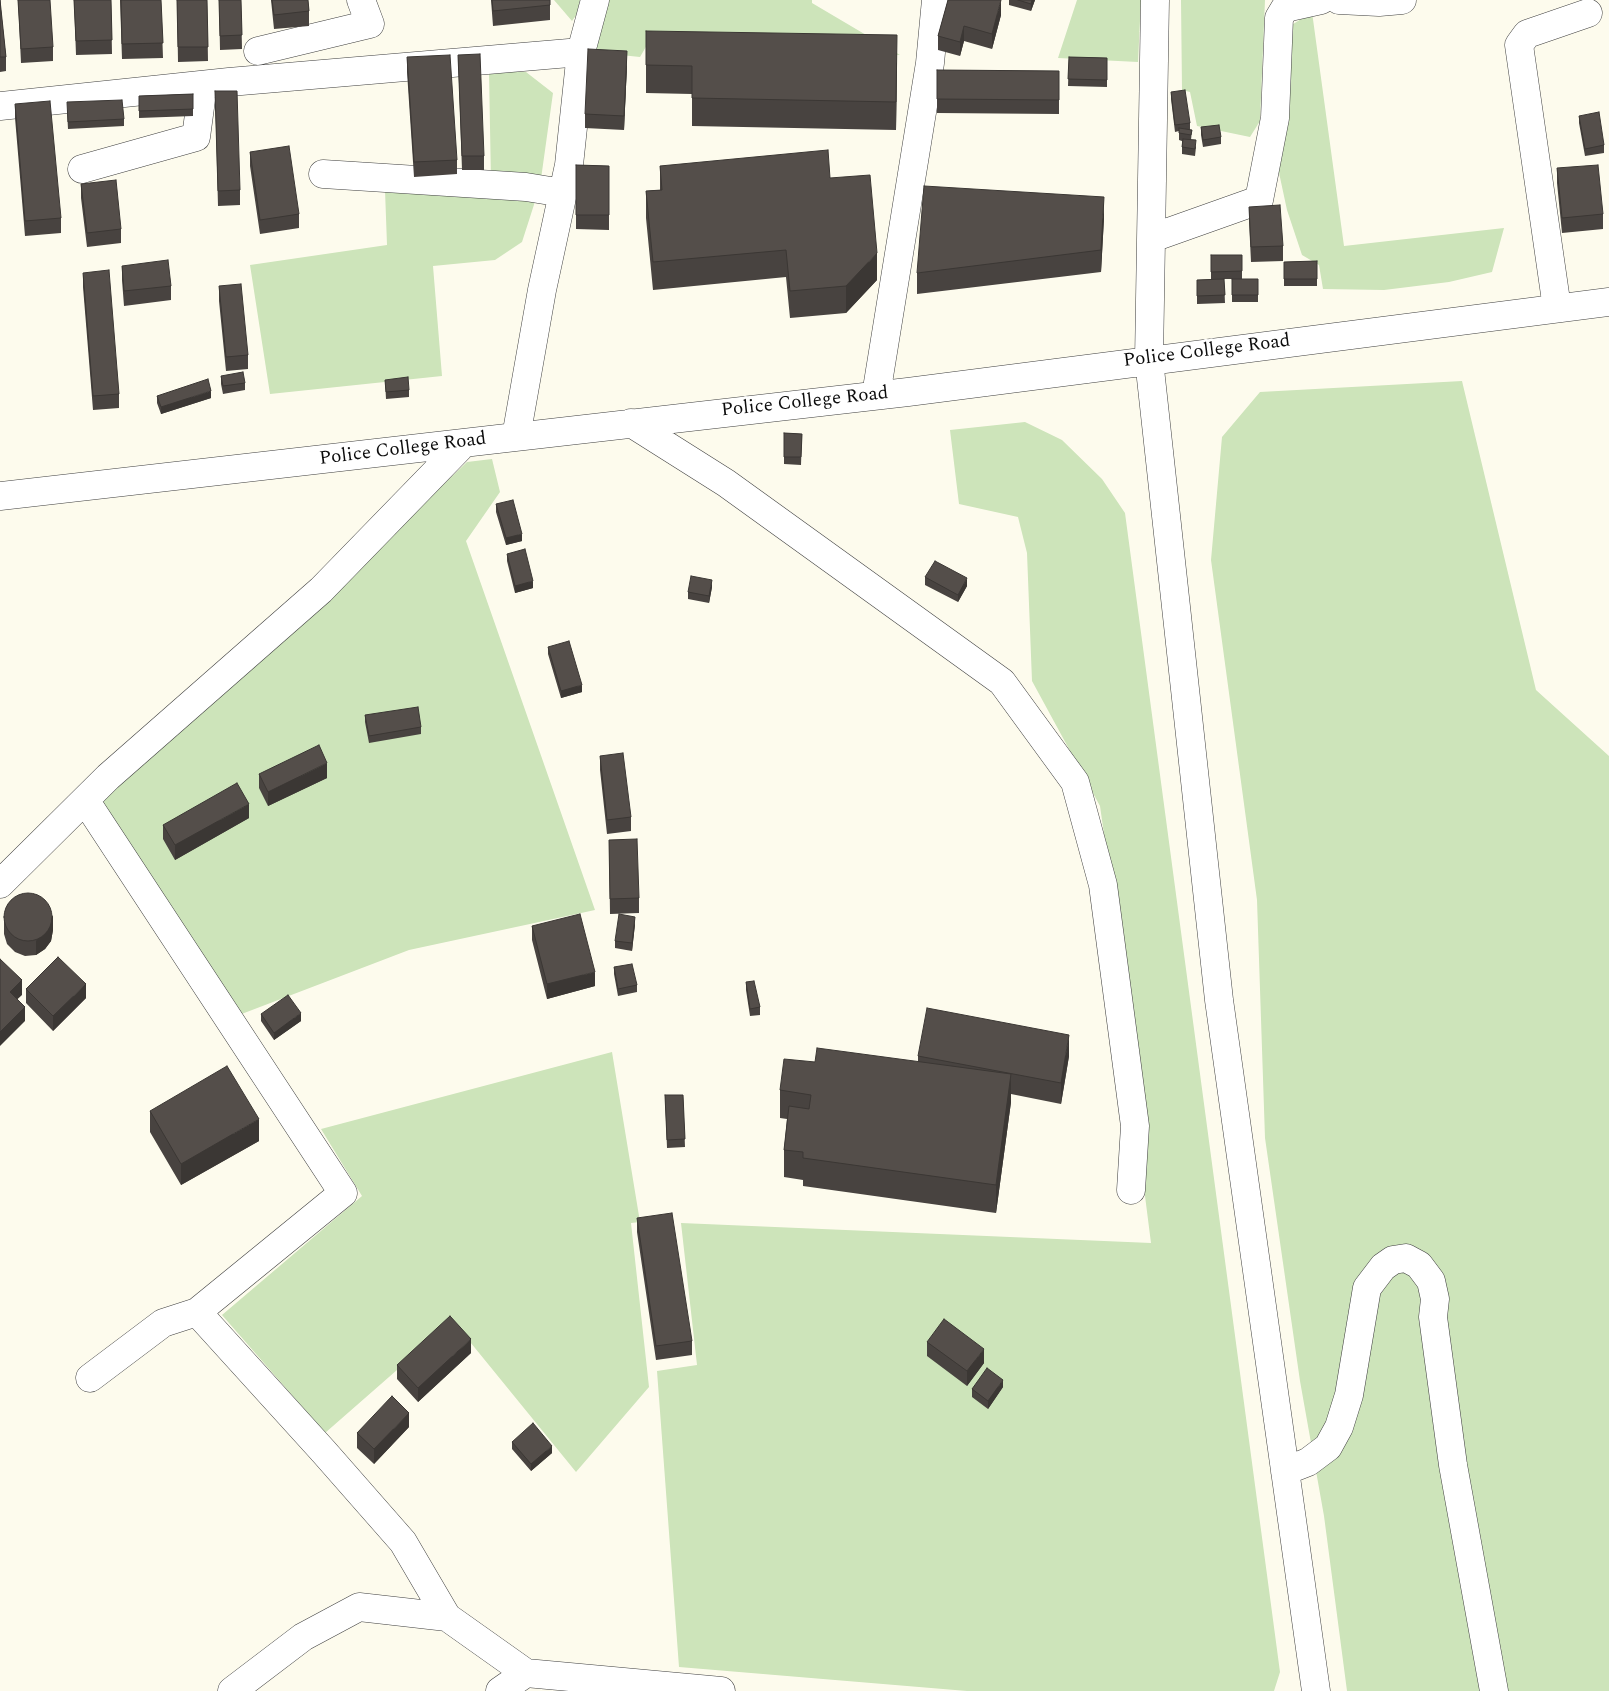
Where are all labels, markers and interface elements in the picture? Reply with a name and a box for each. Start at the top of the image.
street label: Police College Road [1122,330,1292,374]
street label: Police College Road [720,383,890,423]
street label: Police College Road [318,428,488,472]

